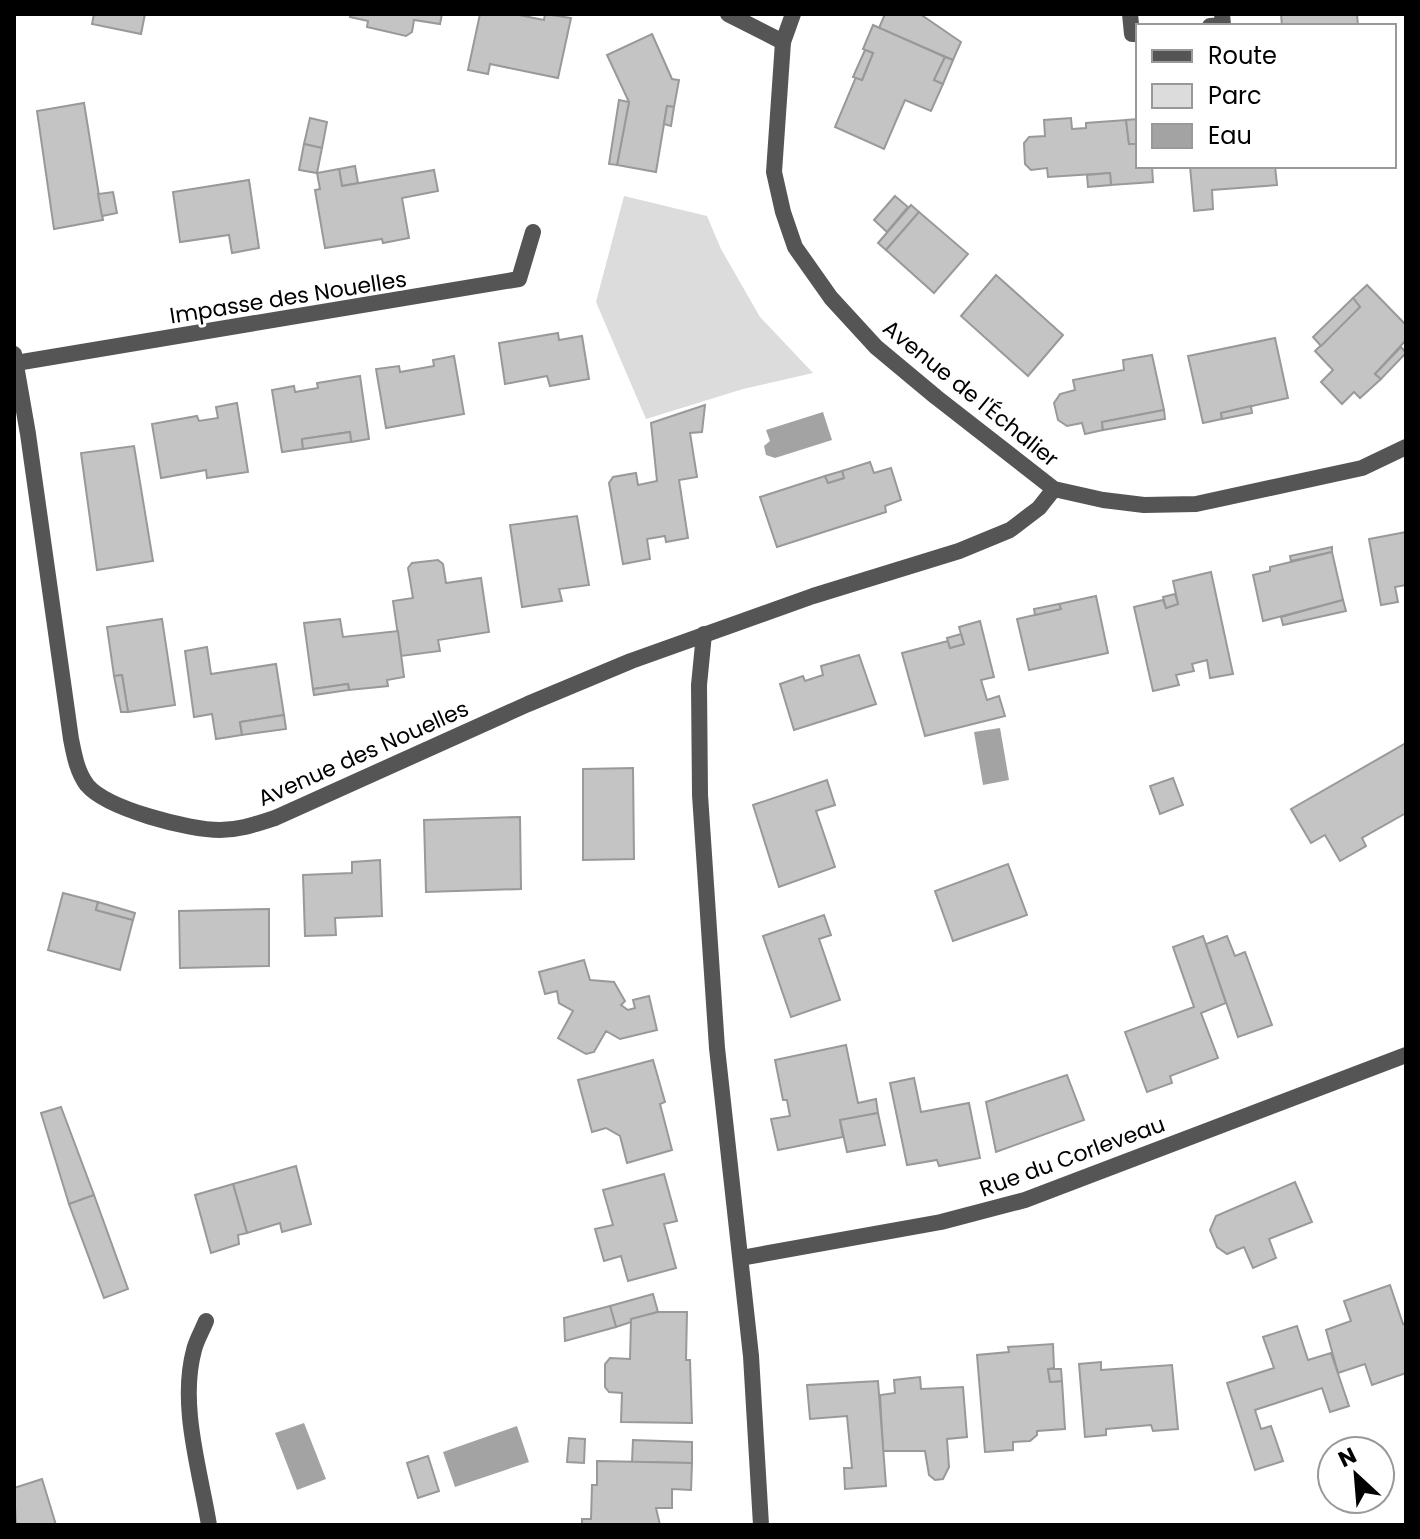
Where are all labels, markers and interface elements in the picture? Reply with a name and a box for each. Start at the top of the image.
legend [1136,24,1396,168]
text: Route [1208,39,1277,72]
text: Parc [1208,79,1262,112]
text: Eau [1208,119,1252,152]
street label: Impasse des Nouelles [167,263,409,332]
street label: Avenue de l'Échalier [876,313,1065,474]
street label: Avenue des Nouelles [253,693,473,814]
street label: Rue du Corleveau [975,1109,1169,1204]
north arrow [1316,1435,1396,1515]
text: N [1333,1440,1362,1475]

